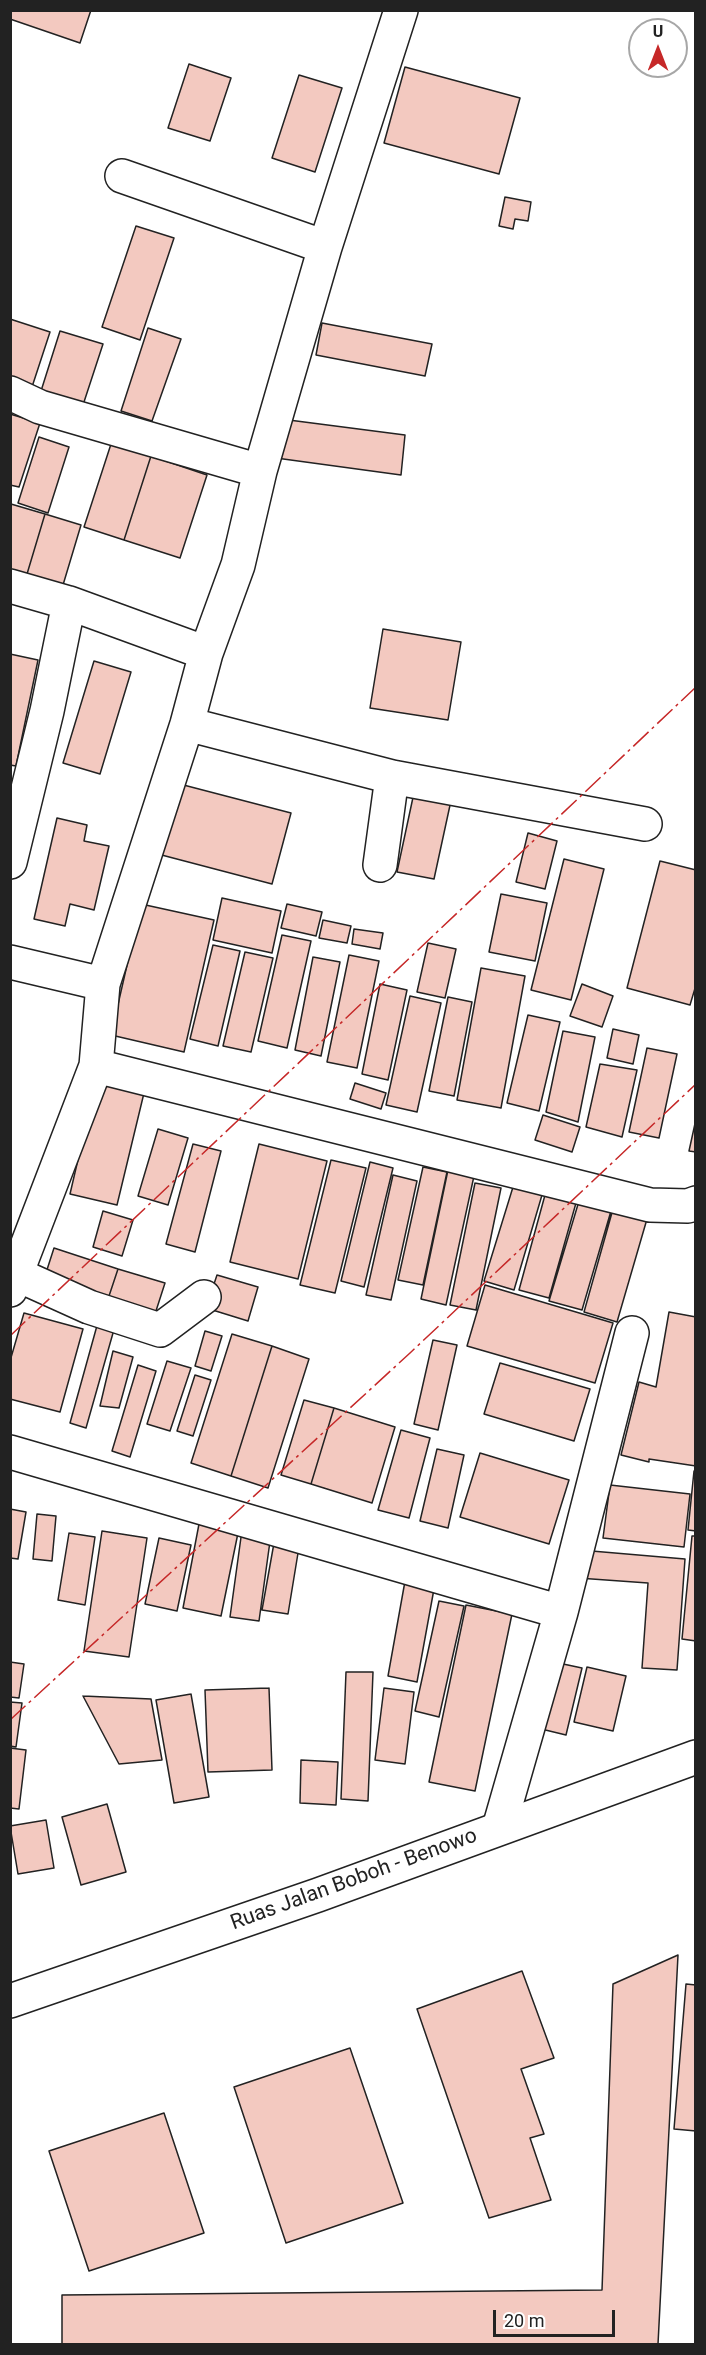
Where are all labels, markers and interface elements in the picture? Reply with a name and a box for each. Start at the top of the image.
north arrow [628,18,688,78]
text: U [653,22,663,41]
street label: Ruas Jalan Boboh - Benowo [227,1824,481,1936]
scale bar [496,2298,618,2336]
text: 20 m [504,2310,544,2331]

